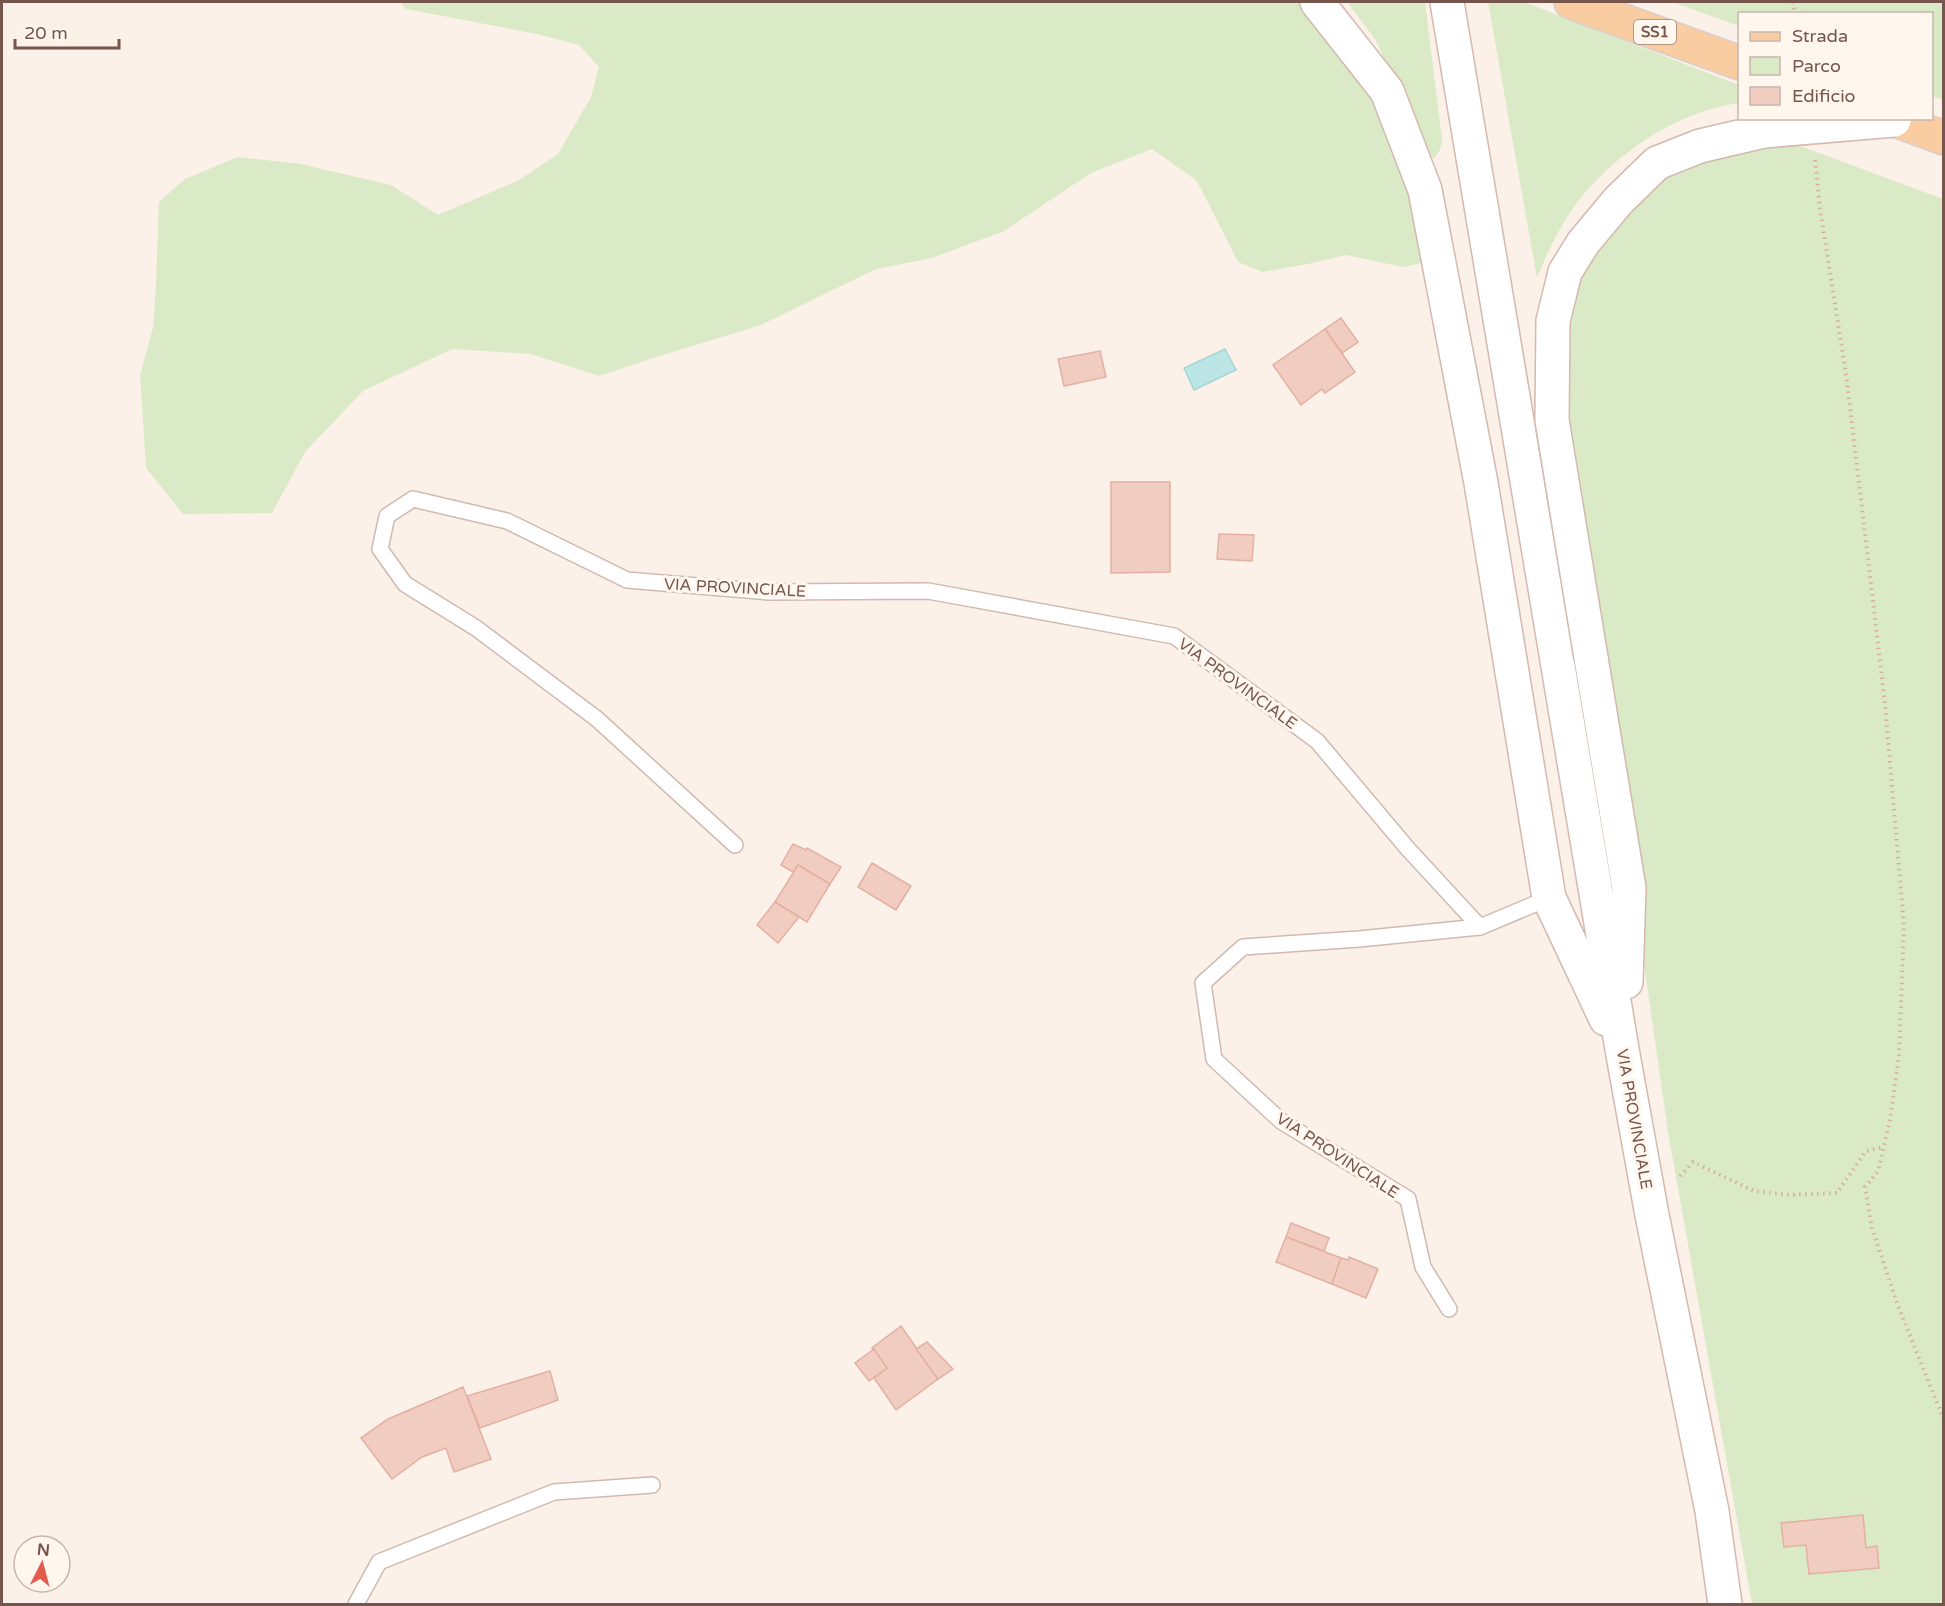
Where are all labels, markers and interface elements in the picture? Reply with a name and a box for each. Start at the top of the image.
scale bar [15,12,118,50]
legend [1738,12,1933,120]
road number: SS1 [1634,20,1676,44]
text: 20 m [24,22,68,44]
text: Strada [1792,25,1848,47]
text: Parco [1792,55,1841,77]
text: Edificio [1792,85,1856,107]
street label: VIA PROVINCIALE [663,574,806,602]
street label: VIA PROVINCIALE [1174,634,1301,734]
street label: VIA PROVINCIALE [1612,1047,1656,1191]
street label: VIA PROVINCIALE [1272,1109,1403,1203]
north arrow [12,1534,72,1594]
text: N [36,1539,51,1561]

